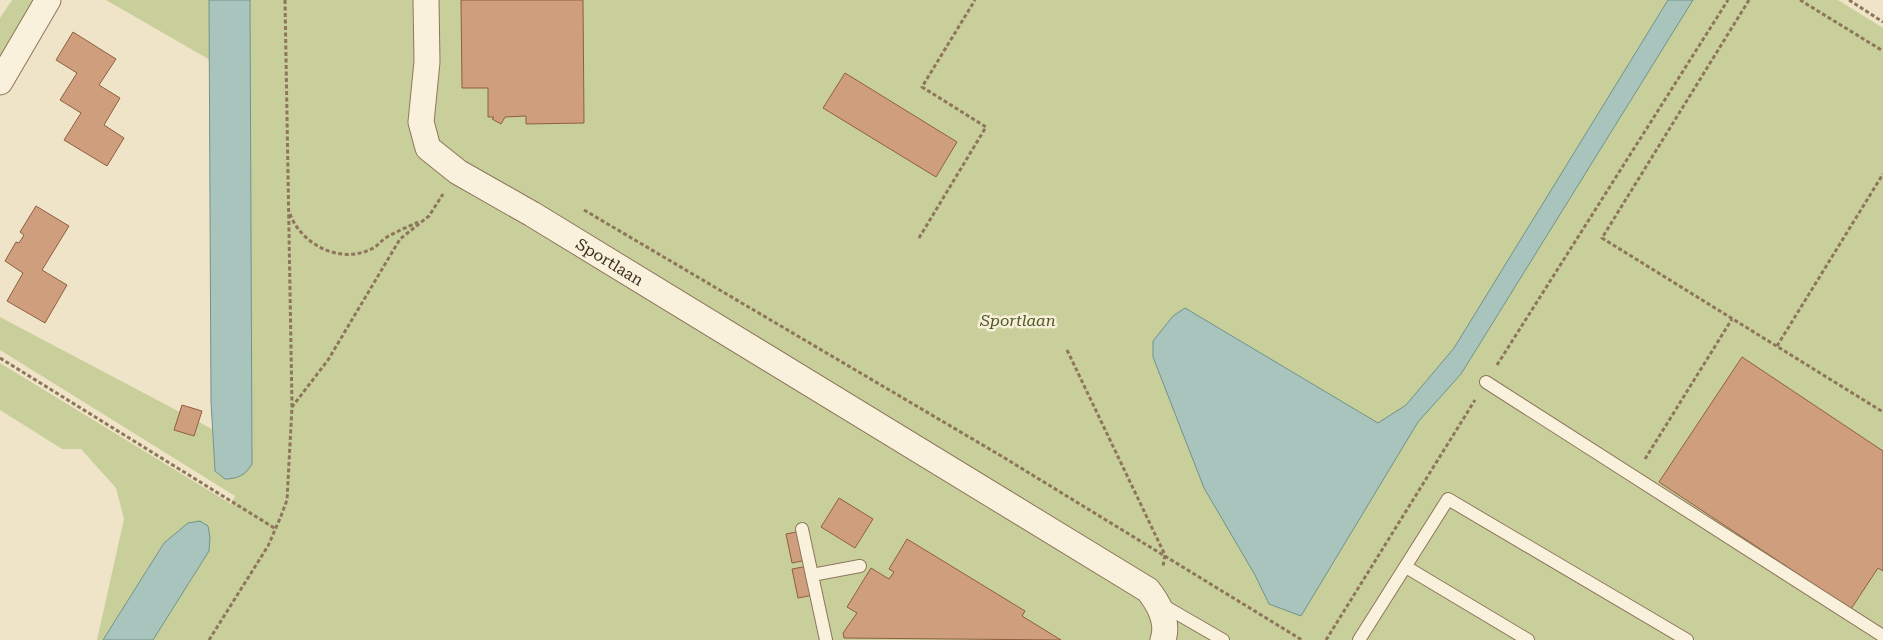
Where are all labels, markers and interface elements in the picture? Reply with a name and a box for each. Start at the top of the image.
street label: Sportlaan [573,234,647,289]
park label: Sportlaan [979,311,1056,330]

